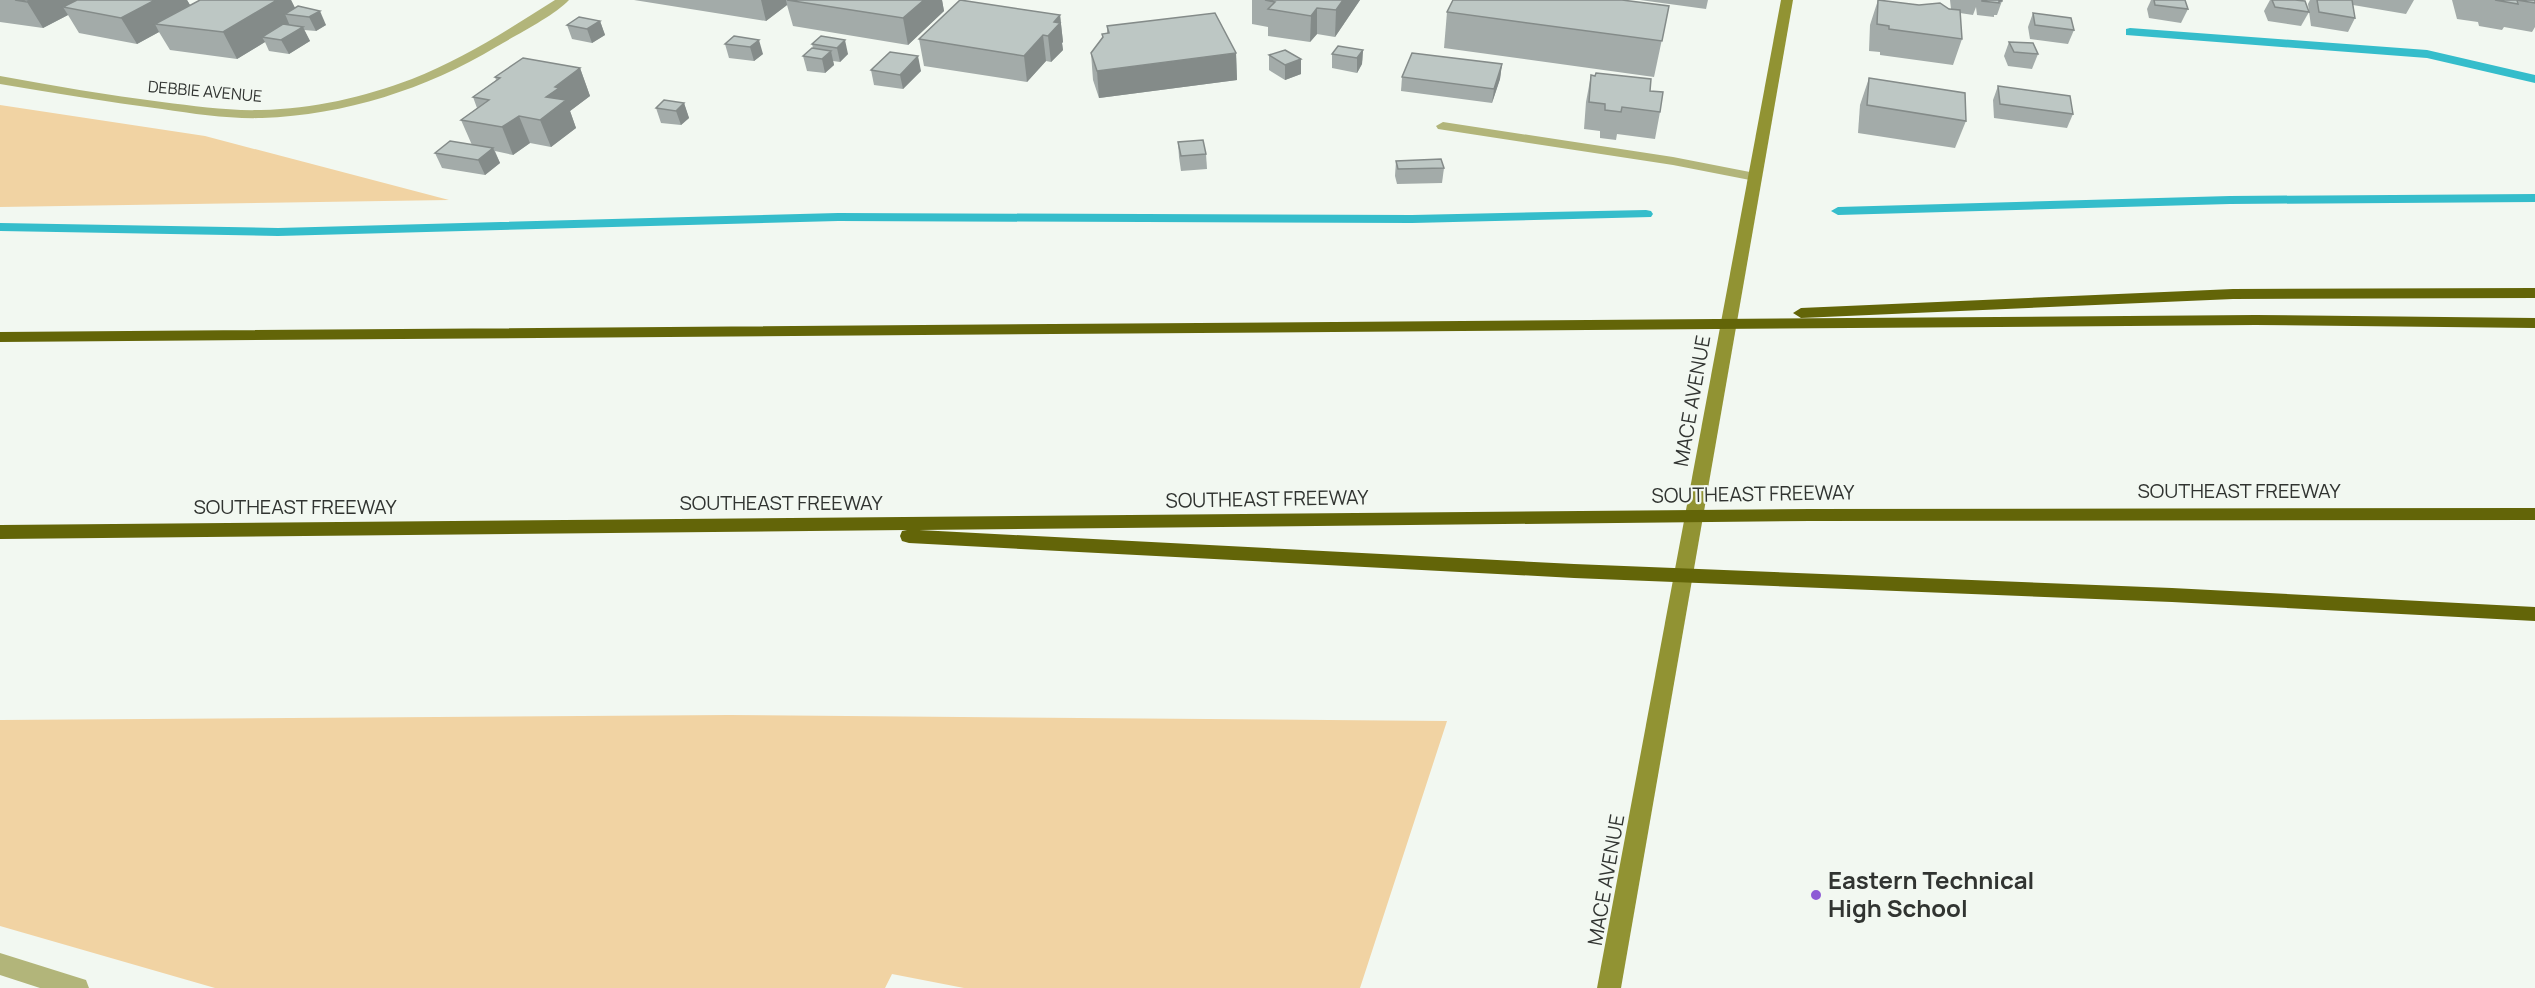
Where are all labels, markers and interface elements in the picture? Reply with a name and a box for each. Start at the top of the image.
street label: DEBBIE AVENUE [147,75,263,107]
street label: MACE AVENUE [1667,333,1716,469]
street label: SOUTHEAST FREEWAY [2137,477,2341,504]
street label: SOUTHEAST FREEWAY [1651,478,1856,509]
street label: SOUTHEAST FREEWAY [1165,483,1370,514]
street label: SOUTHEAST FREEWAY [679,489,883,516]
street label: SOUTHEAST FREEWAY [193,493,397,520]
street label: MACE AVENUE [1581,812,1630,948]
place label: Eastern Technical High School [1828,863,2034,924]
marker: Eastern Technical High School [1809,888,1823,902]

